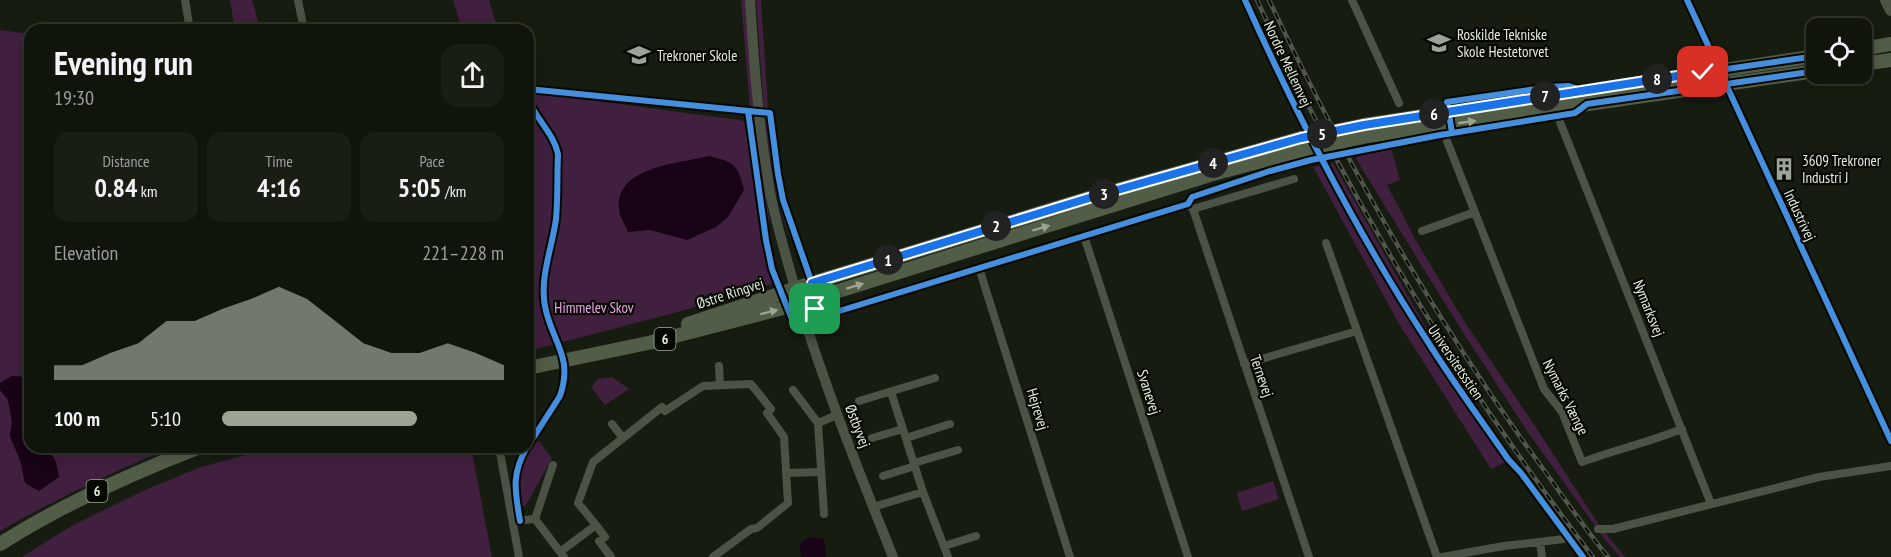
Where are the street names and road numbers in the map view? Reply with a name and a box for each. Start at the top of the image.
street label: Nordre Mellemvej [1260,18,1316,110]
street label: Industrivej [1780,186,1820,244]
street label: Østre Ringvej [694,273,766,313]
street label: Nymarksvej [1629,277,1669,339]
street label: Universitetsstien [1424,321,1488,403]
road number: 6 [654,328,676,350]
street label: Ternevej [1246,352,1278,400]
street label: Nymarks Vænge [1539,356,1593,438]
street label: Svanevej [1133,367,1165,417]
street label: Hejrevej [1023,386,1053,432]
street label: Østbyvej [841,402,875,450]
road number: 6 [86,480,108,502]

